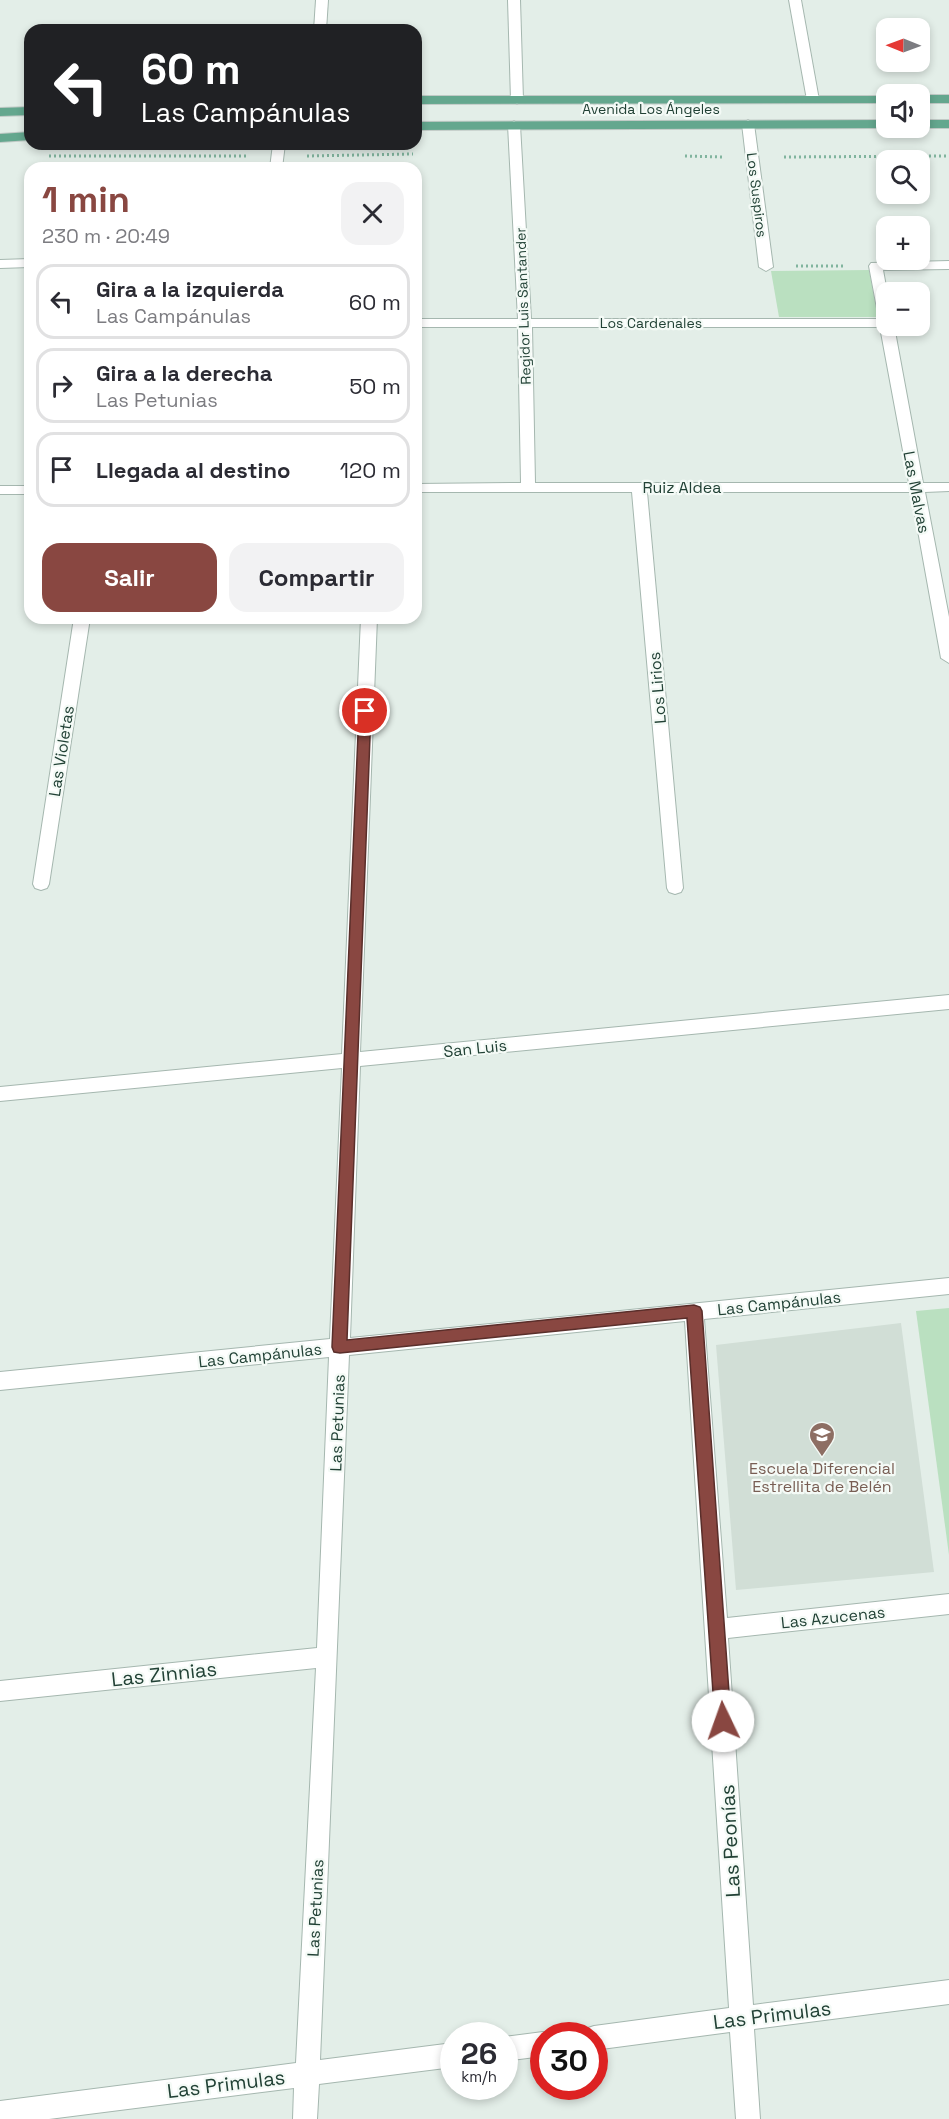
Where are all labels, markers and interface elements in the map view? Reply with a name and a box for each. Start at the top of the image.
north arrow [876,18,930,72]
map controls [876,18,930,336]
text: 60 m [141,43,241,96]
icon: left [42,48,120,126]
button: sound [876,84,930,138]
text: Las Campánulas [141,95,350,130]
street label: Avenida Los Ángeles [582,100,720,118]
button: search [876,150,930,204]
street label: Los Suspiros [743,152,771,238]
text: 1 min [42,177,130,223]
button: close [341,182,404,245]
button: + [876,216,930,270]
text: 230 m · 20:49 [42,223,170,249]
street label: Regidor Luis Santander [511,227,535,385]
text: Gira a la izquierda [96,275,284,303]
button: − [876,282,930,336]
icon: left [45,285,78,318]
text: 60 m [349,288,401,316]
text: Las Campánulas [96,303,251,329]
street label: Los Cardenales [600,314,702,332]
text: Gira a la derecha [96,359,273,387]
icon: right [45,369,78,402]
text: 50 m [349,372,401,400]
text: Las Petunias [96,387,218,413]
street label: Las Malvas [898,449,935,535]
icon: arrive [45,453,78,486]
text: Llegada al destino [96,456,290,484]
text: 120 m [340,456,401,484]
street label: Ruiz Aldea [642,477,722,498]
button: Salir [42,543,217,612]
button: Compartir [229,543,404,612]
street label: Los Lirios [644,651,671,725]
pin [339,685,390,736]
icon: arrive [348,694,381,727]
street label: Las Violetas [44,704,79,798]
street label: San Luis [442,1035,508,1062]
street label: Las Campánulas [716,1287,842,1320]
street label: Las Campánulas [197,1339,323,1372]
street label: Las Petunias [325,1374,350,1472]
school or university icon: Escuela Diferencial Estrellita de Belén [807,1420,837,1458]
place label: Escuela Diferencial Estrellita de Belén [749,1458,895,1497]
street label: Las Azucenas [780,1602,886,1633]
street label: Las Zinnias [110,1656,218,1692]
position arrow [691,1689,755,1753]
street label: Las Peonías [714,1784,746,1898]
street label: Las Petunias [302,1859,329,1957]
street label: Las Primulas [712,1995,832,2035]
speed limit sign: 30 [530,2022,608,2100]
text: 26 [461,2034,497,2073]
street label: Las Primulas [166,2064,286,2104]
text: km/h [461,2067,497,2086]

